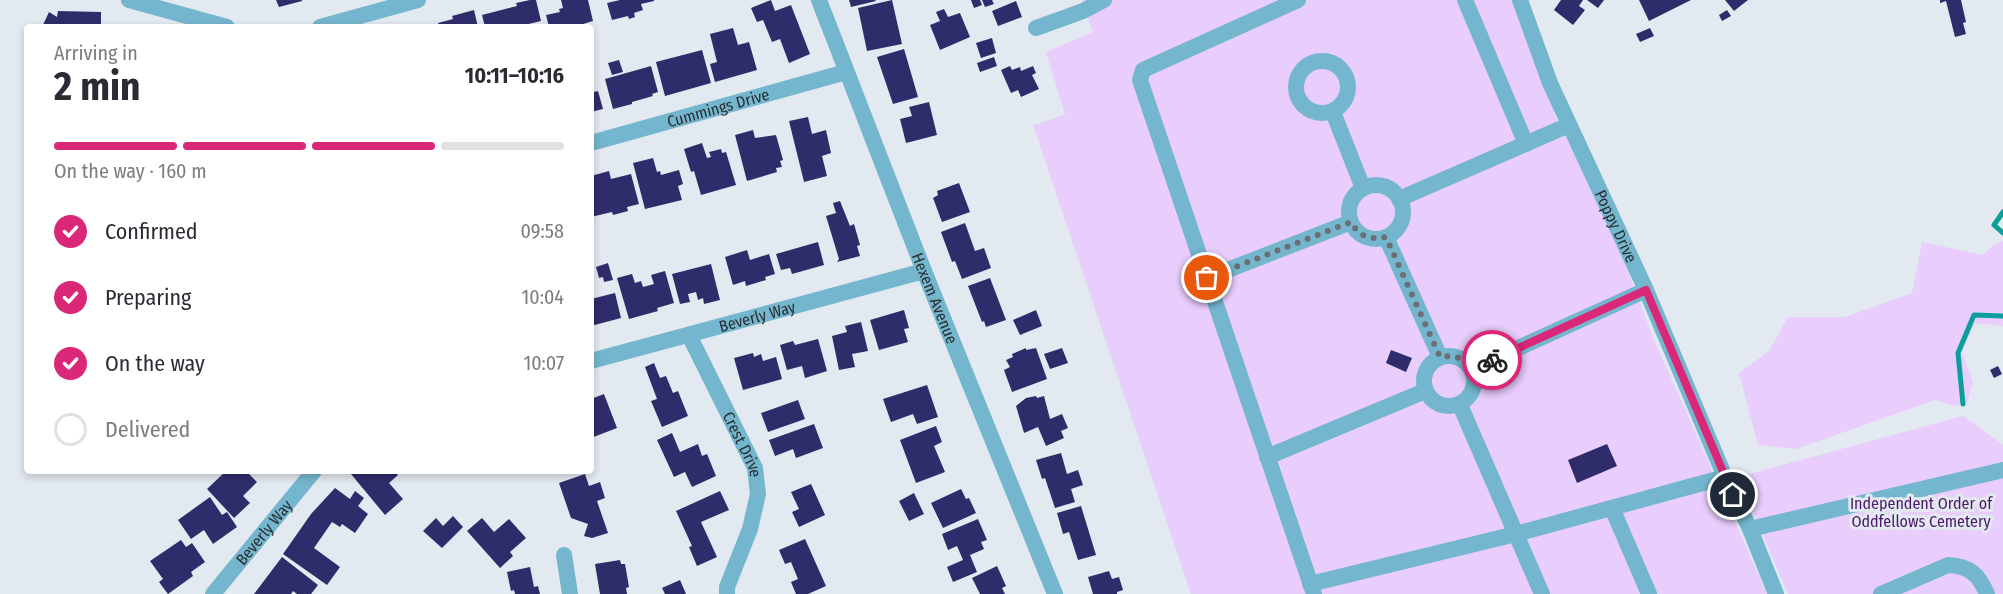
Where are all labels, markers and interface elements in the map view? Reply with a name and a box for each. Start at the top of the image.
text: Arriving in [54,41,138,65]
text: 10:11–10:16 [465,62,564,89]
text: 2 min [54,64,140,110]
street label: Cummings Drive [665,85,772,131]
text: On the way · 160 m [54,159,207,183]
street label: Poppy Drive [1591,187,1641,266]
icon: check [54,215,87,248]
text: Confirmed [105,218,198,245]
text: 09:58 [521,219,564,243]
street label: Hexem Avenue [908,250,962,347]
pin [1181,252,1232,303]
icon: bag [1190,261,1223,294]
icon: check [54,281,87,314]
text: Preparing [105,284,191,311]
text: 10:04 [521,285,564,309]
street label: Beverly Way [717,297,798,336]
courier [1462,330,1522,390]
icon: bike [1476,344,1509,377]
icon: check [54,347,87,380]
text: On the way [105,350,205,377]
text: 10:07 [523,351,564,375]
street label: Crest Drive [719,409,765,478]
text: Delivered [105,416,190,443]
pin [1707,469,1758,520]
icon: home [1716,478,1749,511]
park label: Independent Order of Oddfellows Cemetery [1850,494,1993,531]
street label: Beverly Way [232,495,297,569]

